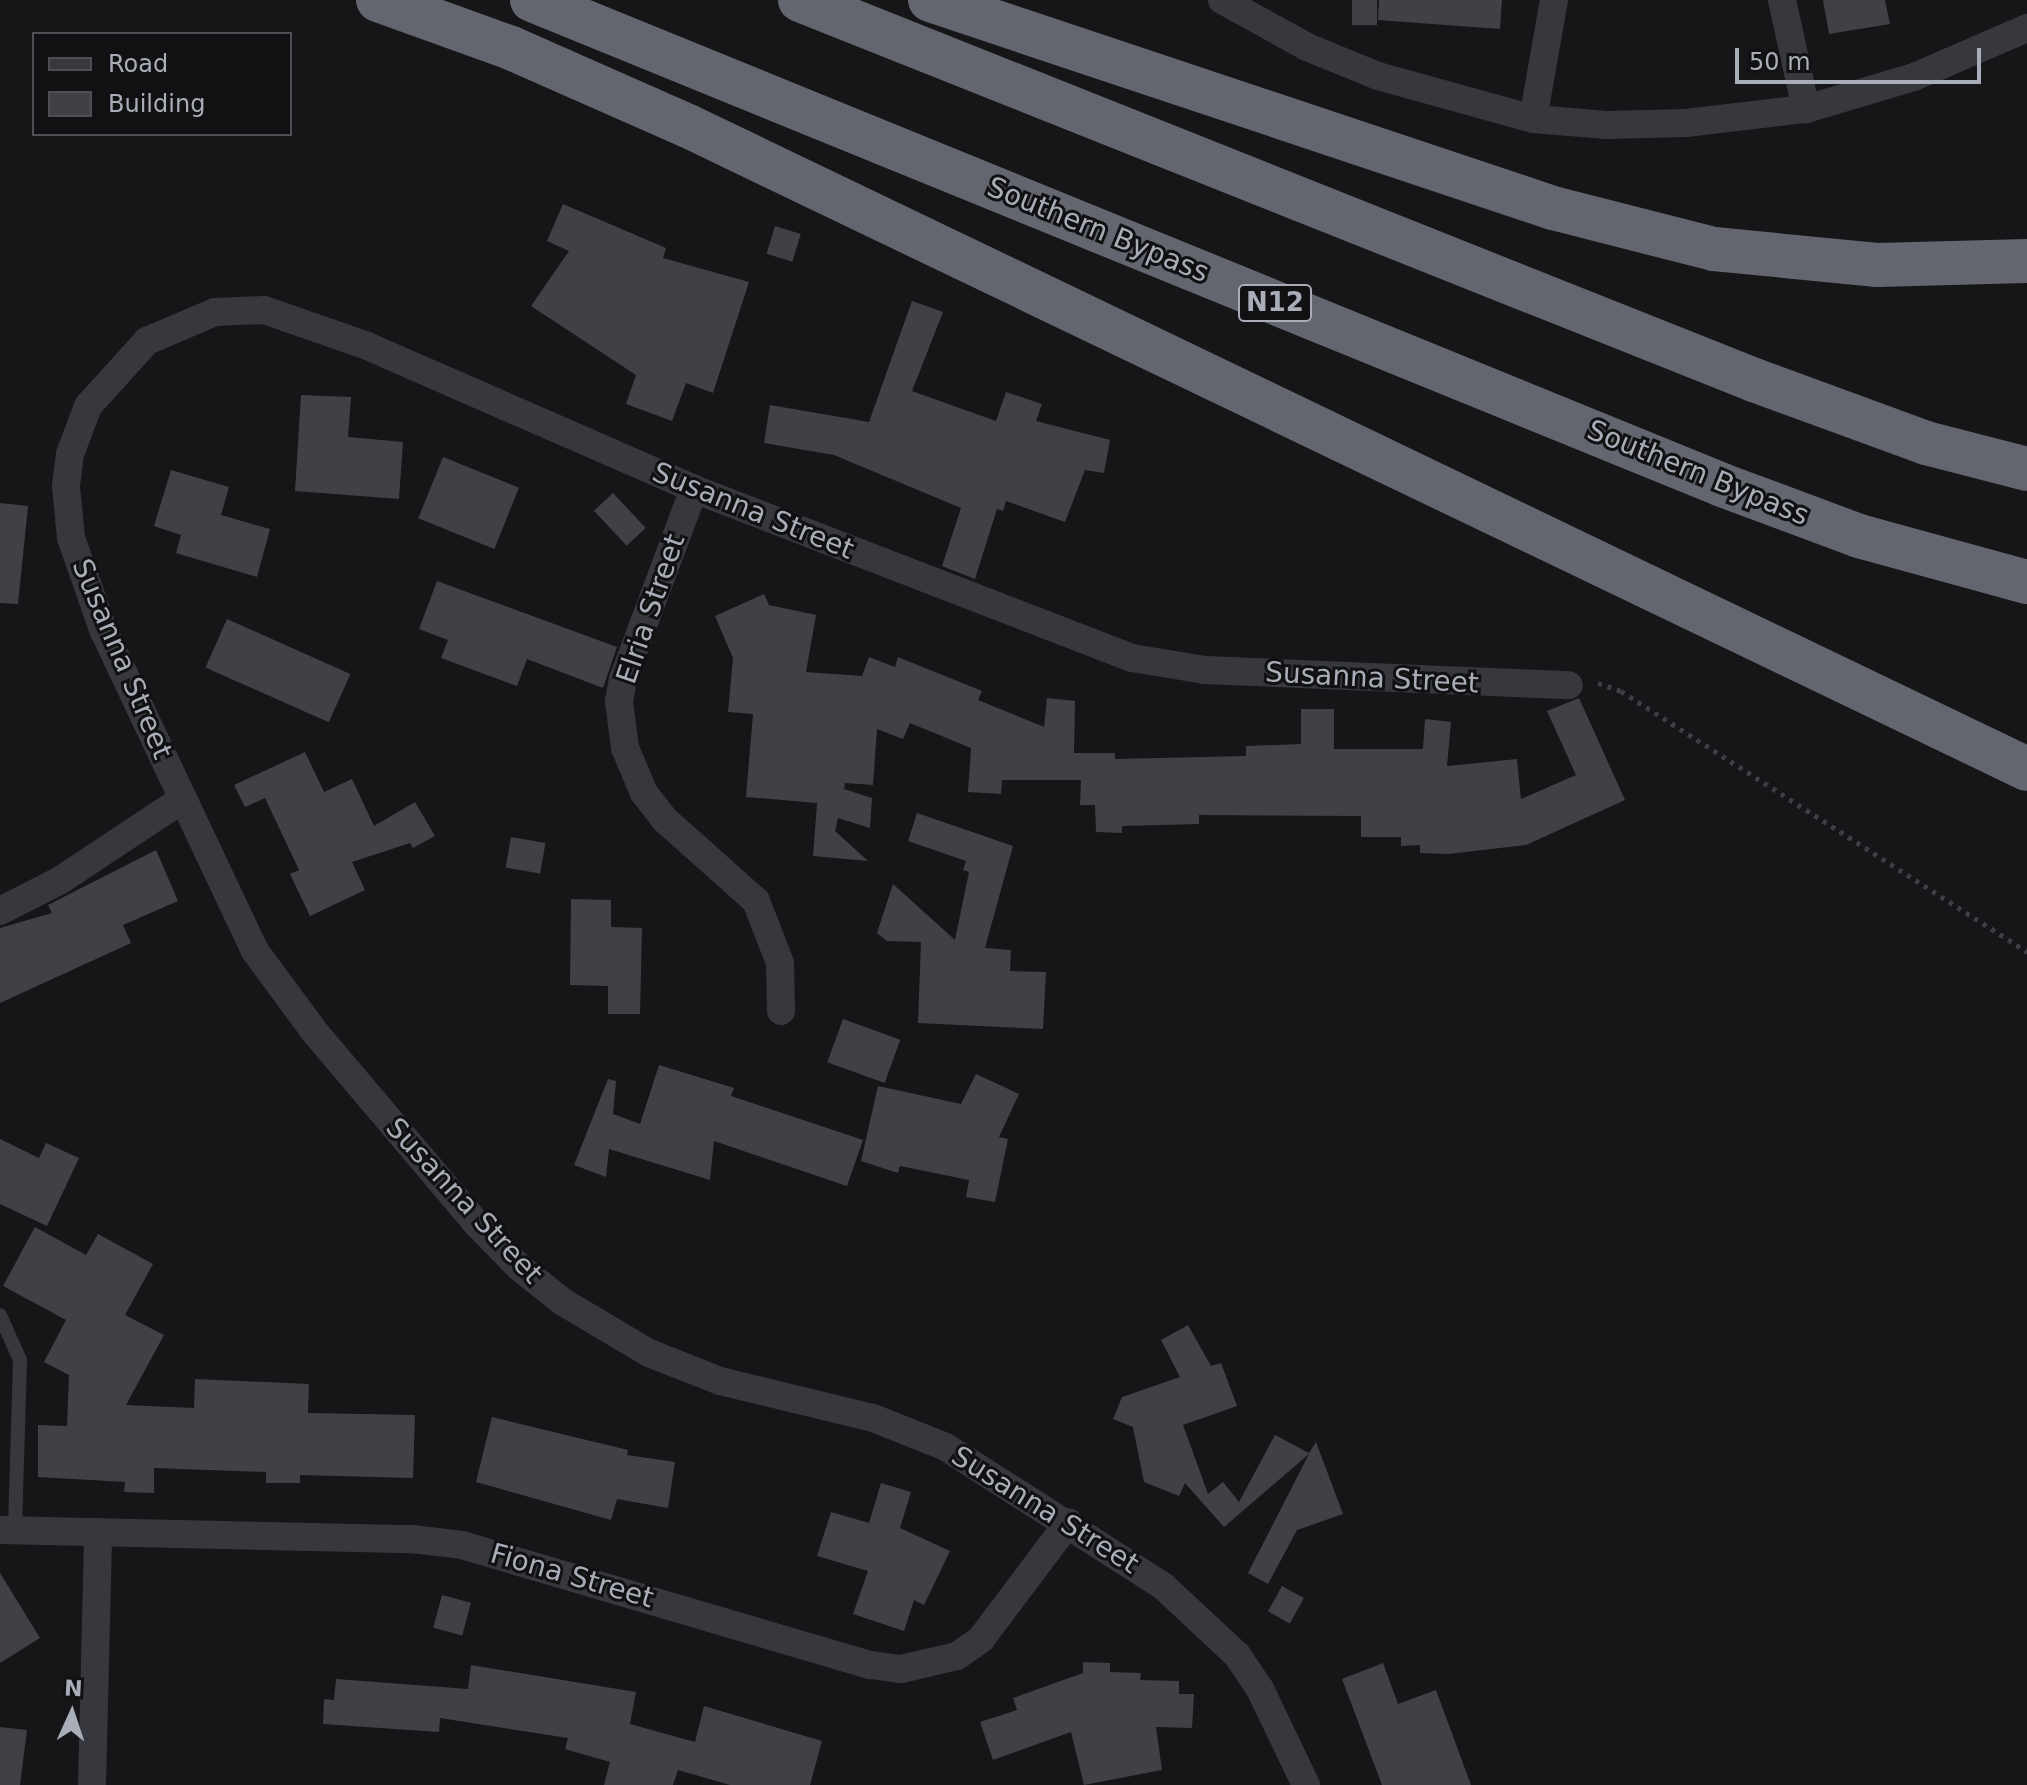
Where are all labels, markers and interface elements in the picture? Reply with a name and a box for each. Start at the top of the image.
legend [32,32,292,136]
scale bar [1739,32,1985,82]
text: 50 m [1749,48,1811,76]
text: Road [108,50,168,78]
text: Building [108,90,205,118]
street label: Southern Bypass [982,170,1214,290]
road number: N12 [1237,281,1313,325]
street label: Southern Bypass [1582,413,1814,533]
street label: Susanna Street [648,455,858,567]
street label: Elria Street [610,530,692,688]
street label: Susanna Street [65,554,179,764]
street label: Susanna Street [1264,656,1480,700]
street label: Susanna Street [379,1111,549,1291]
street label: Susanna Street [945,1439,1145,1581]
street label: Fiona Street [487,1537,657,1615]
north arrow [32,1673,112,1753]
text: N [63,1676,83,1701]

